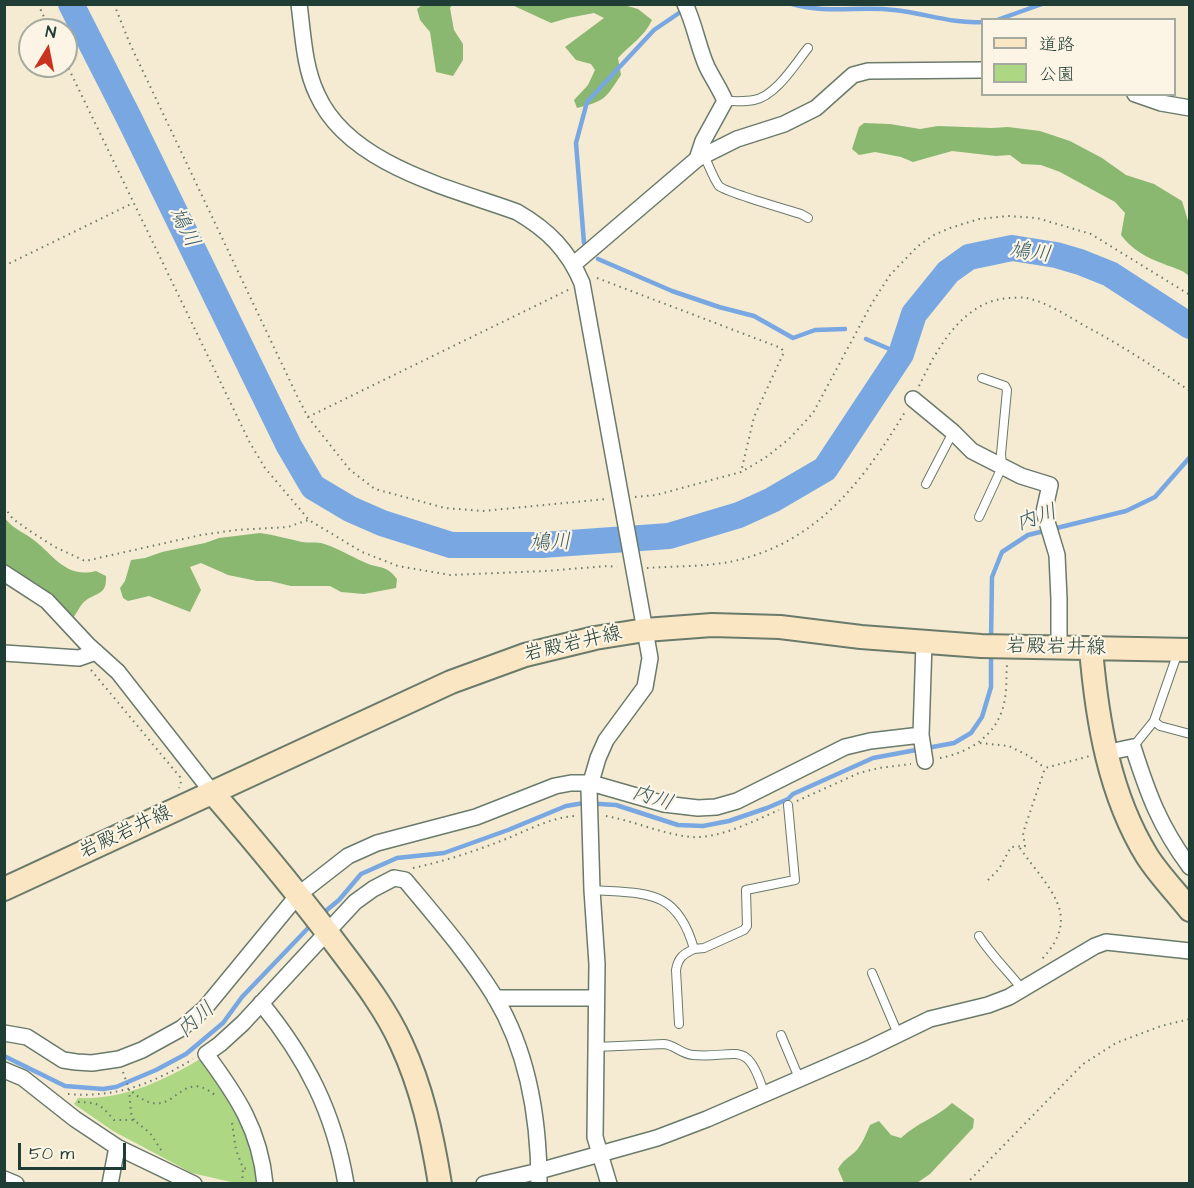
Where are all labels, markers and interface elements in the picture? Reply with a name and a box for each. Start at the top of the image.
north arrow [18,18,78,78]
legend [981,18,1176,96]
text: N [44,21,58,44]
text: 道路 [1039,32,1075,57]
text: 公園 [1039,62,1075,87]
water label: 鳩川 [162,204,204,252]
water label: 鳩川 [1008,239,1052,269]
water label: 内川 [1013,500,1061,538]
water label: 鳩川 [529,531,571,557]
street label: 岩殿岩井線 [522,622,624,668]
street label: 岩殿岩井線 [1006,635,1106,661]
water label: 内川 [628,781,676,817]
street label: 岩殿岩井線 [76,801,176,865]
water label: 内川 [173,998,221,1044]
scale bar [21,1131,129,1169]
text: 50 m [29,1141,74,1166]

